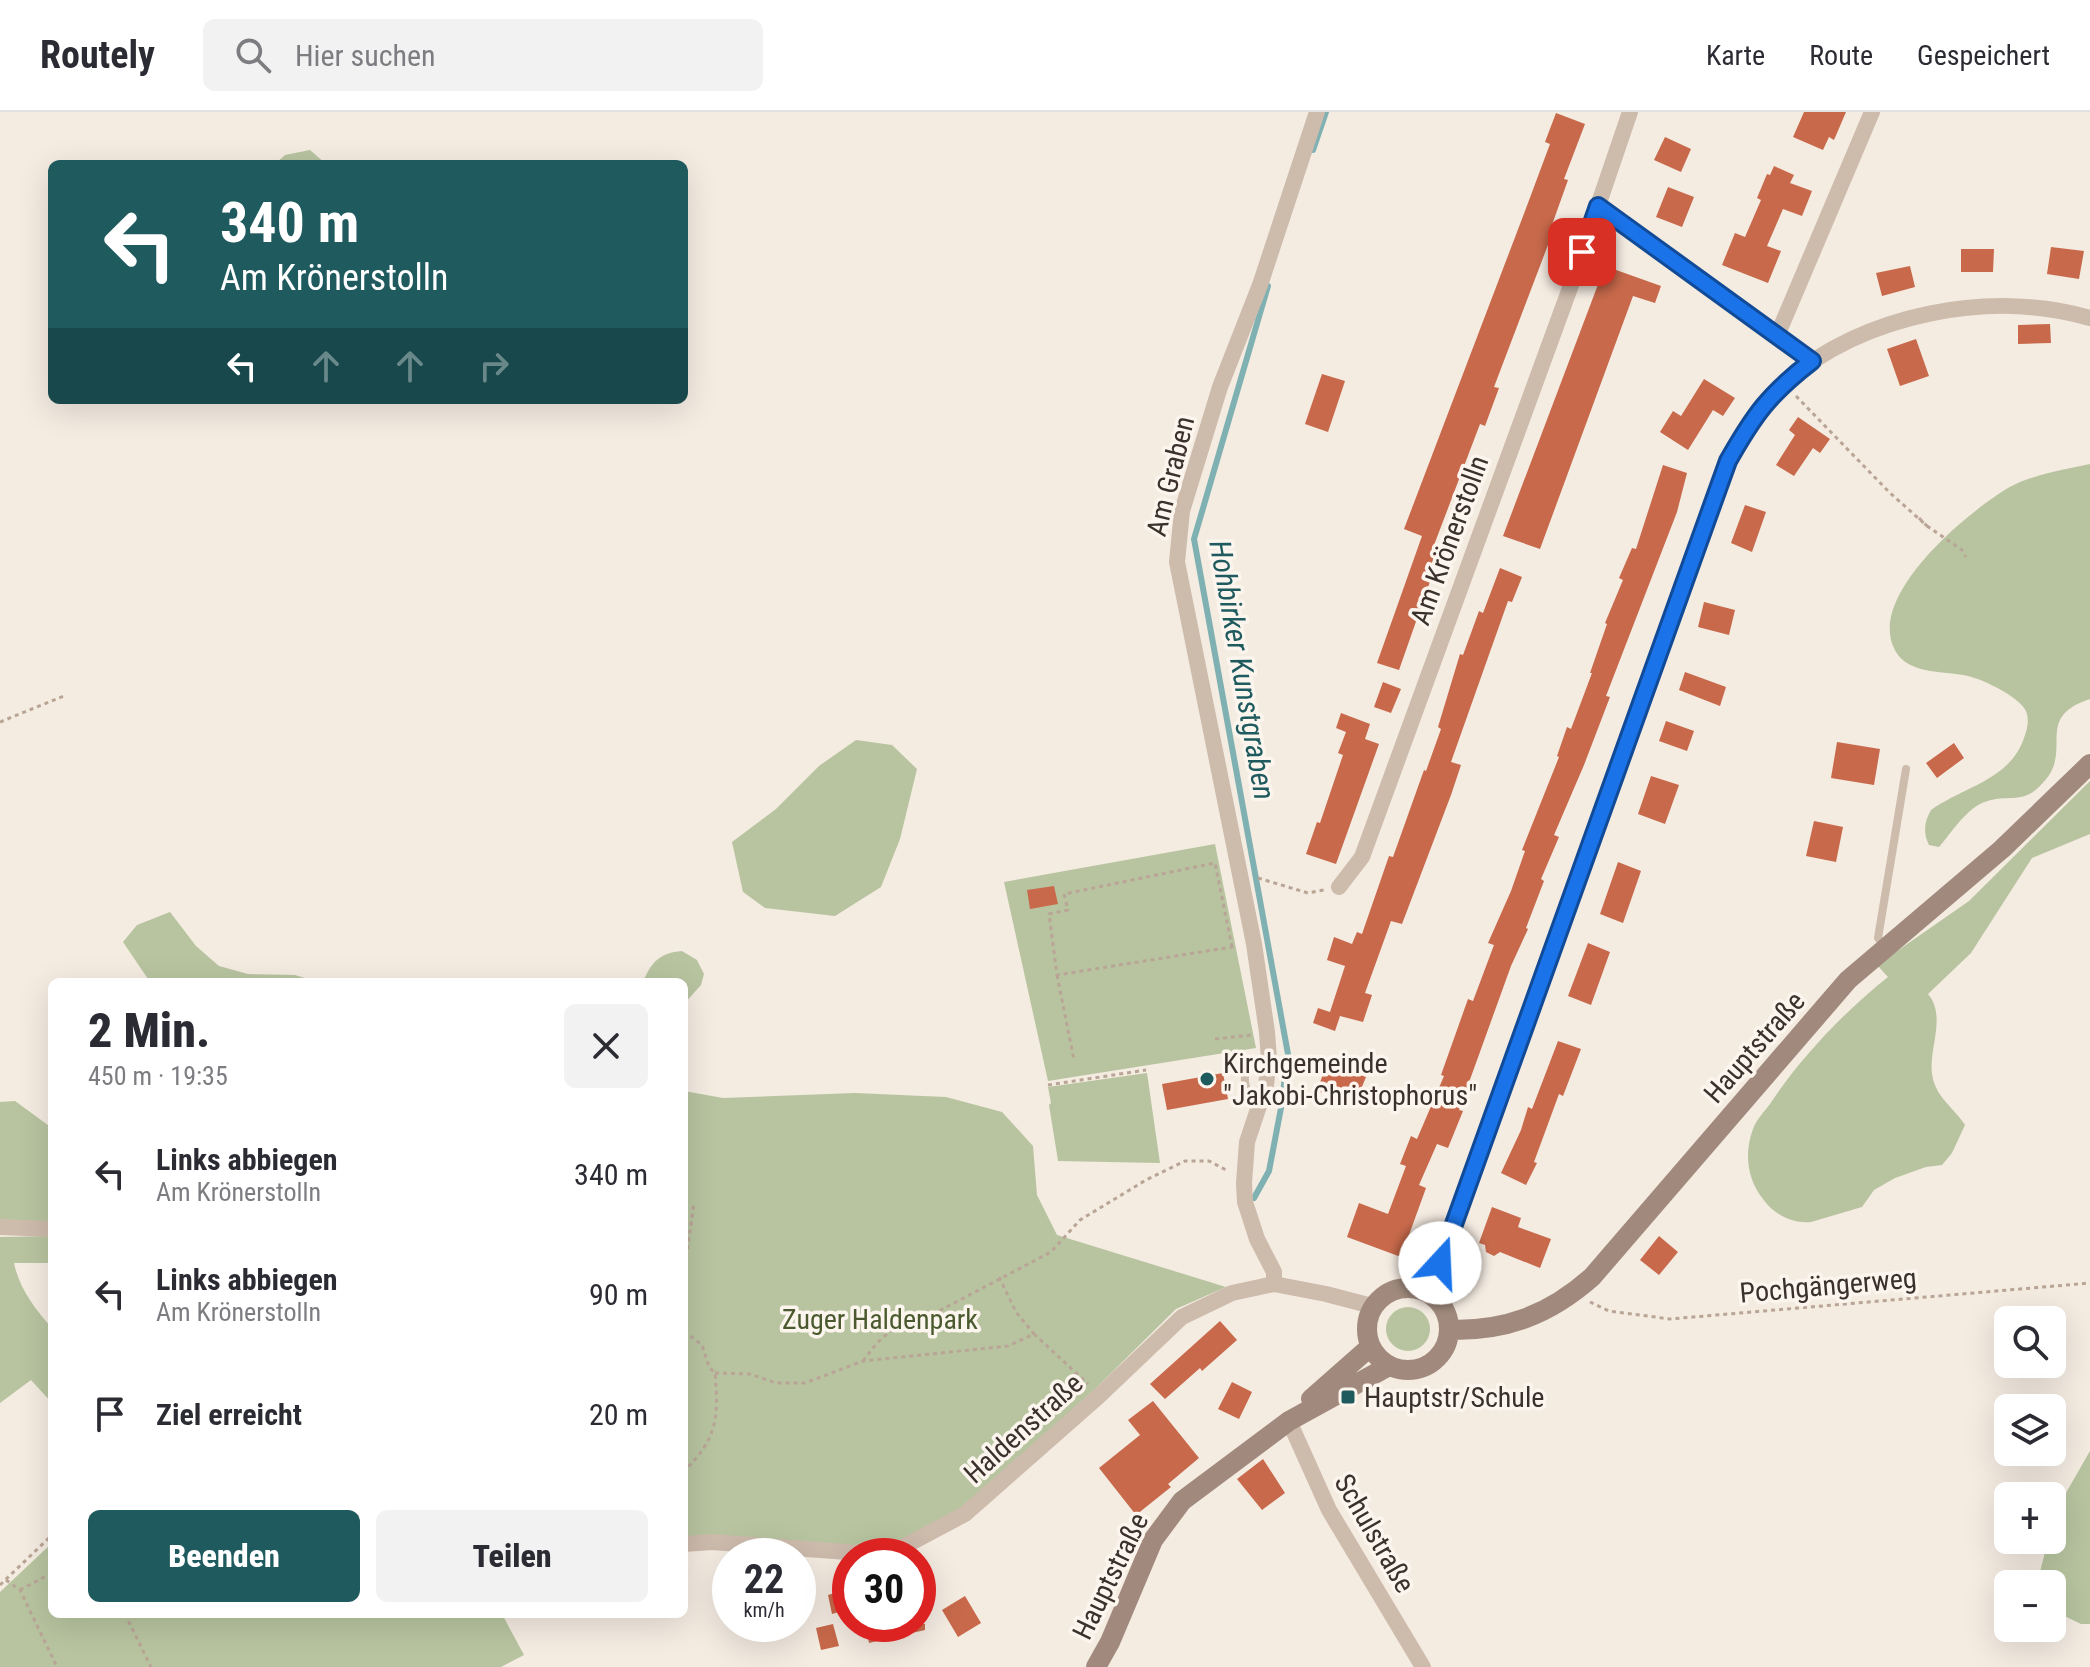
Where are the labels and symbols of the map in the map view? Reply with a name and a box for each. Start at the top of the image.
pin [1548,218,1616,286]
street label: Am Graben [1140,413,1201,539]
street label: Am Krönerstolln [1404,451,1495,629]
water label: Hohbirker Kunstgraben [1202,537,1283,802]
street label: Hauptstraße [1697,985,1812,1110]
place label: Kirchgemeinde "Jakobi-Christophorus" [1223,1047,1477,1112]
marker: Kirchgemeinde "Jakobi-Christophorus" [1198,1070,1216,1088]
position arrow [1398,1221,1482,1305]
street label: Pochgängerweg [1738,1261,1918,1310]
park label: Zuger Haldenpark [782,1303,978,1336]
street label: Haldenstraße [957,1367,1089,1490]
place label: Hauptstr/Schule [1364,1381,1544,1414]
marker: Hauptstr/Schule [1339,1388,1357,1406]
street label: Schulstraße [1327,1468,1422,1598]
street label: Hauptstraße [1066,1508,1155,1645]
speed limit sign: 30 [832,1538,936,1642]

